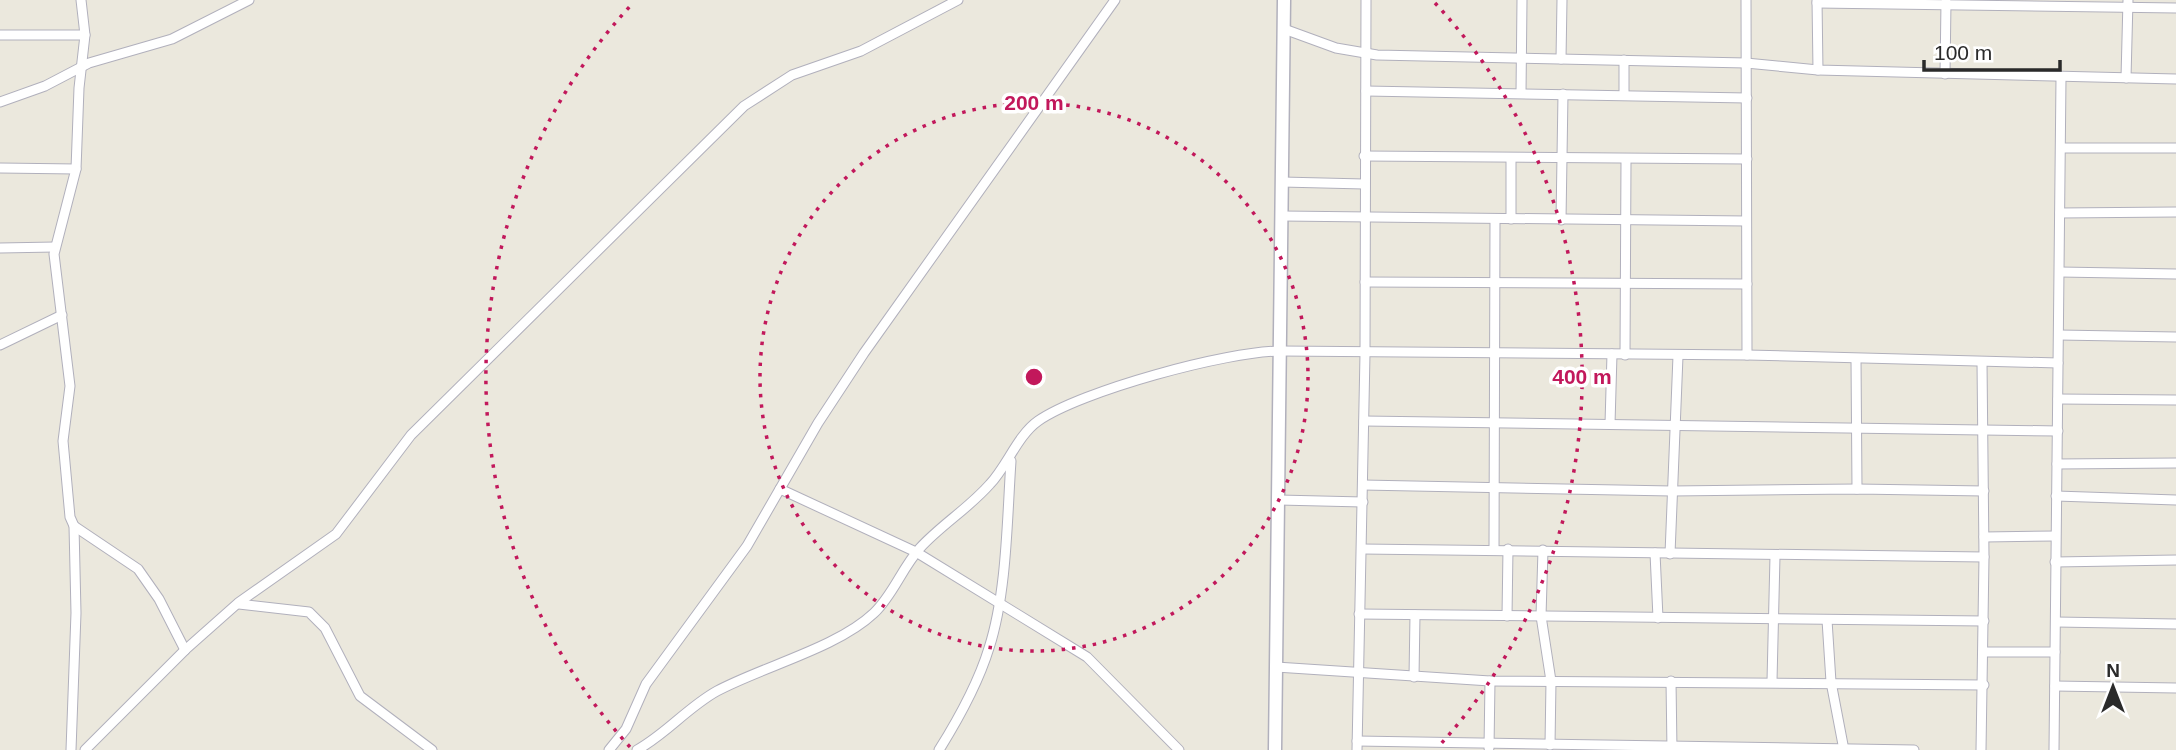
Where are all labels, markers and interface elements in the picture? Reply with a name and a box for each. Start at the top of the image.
scale bar [1924,28,2060,72]
text: 100 m [1934,41,1992,64]
text: 200 m [1004,91,1064,114]
centre of rings [1022,365,1046,389]
text: 400 m [1552,365,1612,388]
north arrow [2078,652,2148,722]
text: N [2106,660,2120,681]

